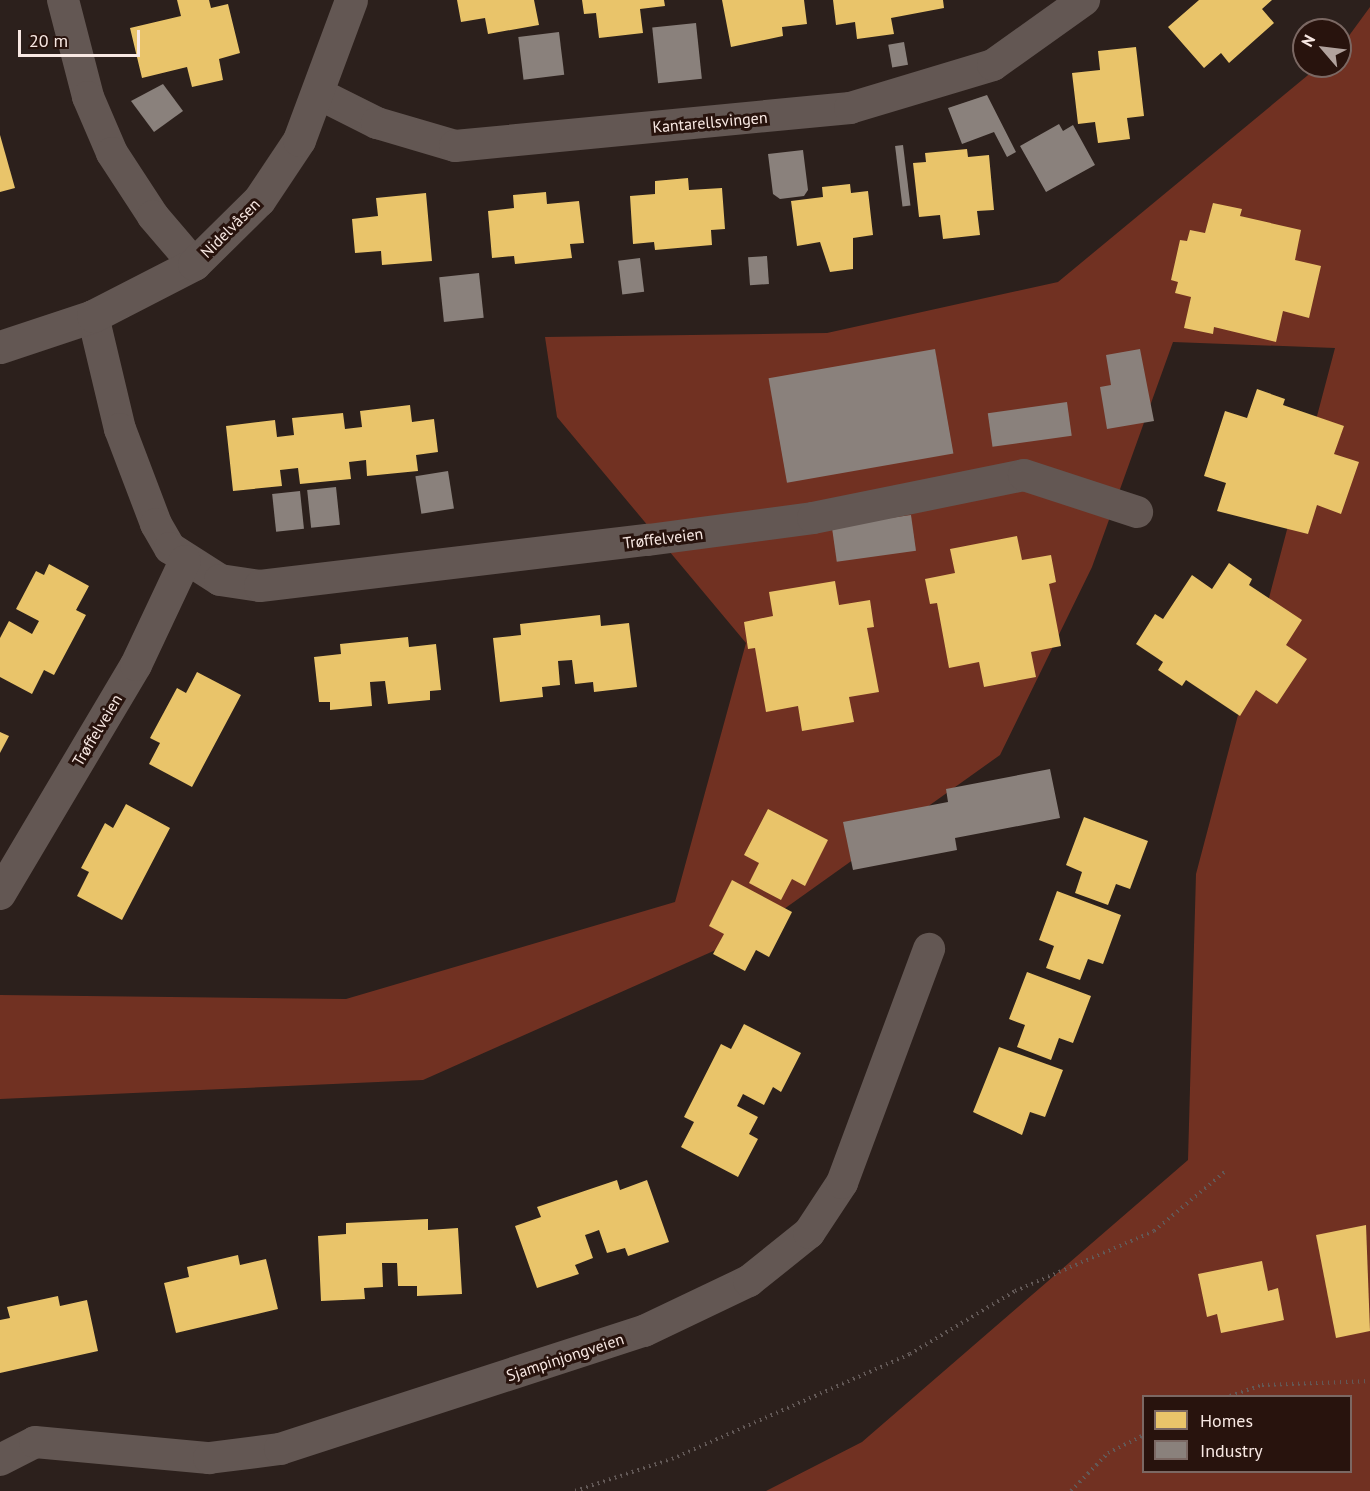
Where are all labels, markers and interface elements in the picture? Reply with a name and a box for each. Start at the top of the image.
scale bar [21,18,142,56]
north arrow [1292,18,1352,78]
text: 20 m [29,29,68,52]
text: N [1297,31,1319,50]
street label: Kantarellsvingen [652,107,768,137]
street label: Nidelvåsen [196,194,264,262]
street label: Trøffelveien [622,524,704,552]
street label: Trøffelveien [68,690,126,770]
street label: Sjampinjongveien [504,1329,626,1385]
legend [1142,1395,1352,1473]
text: Homes [1200,1409,1253,1432]
text: Industry [1200,1439,1263,1462]

